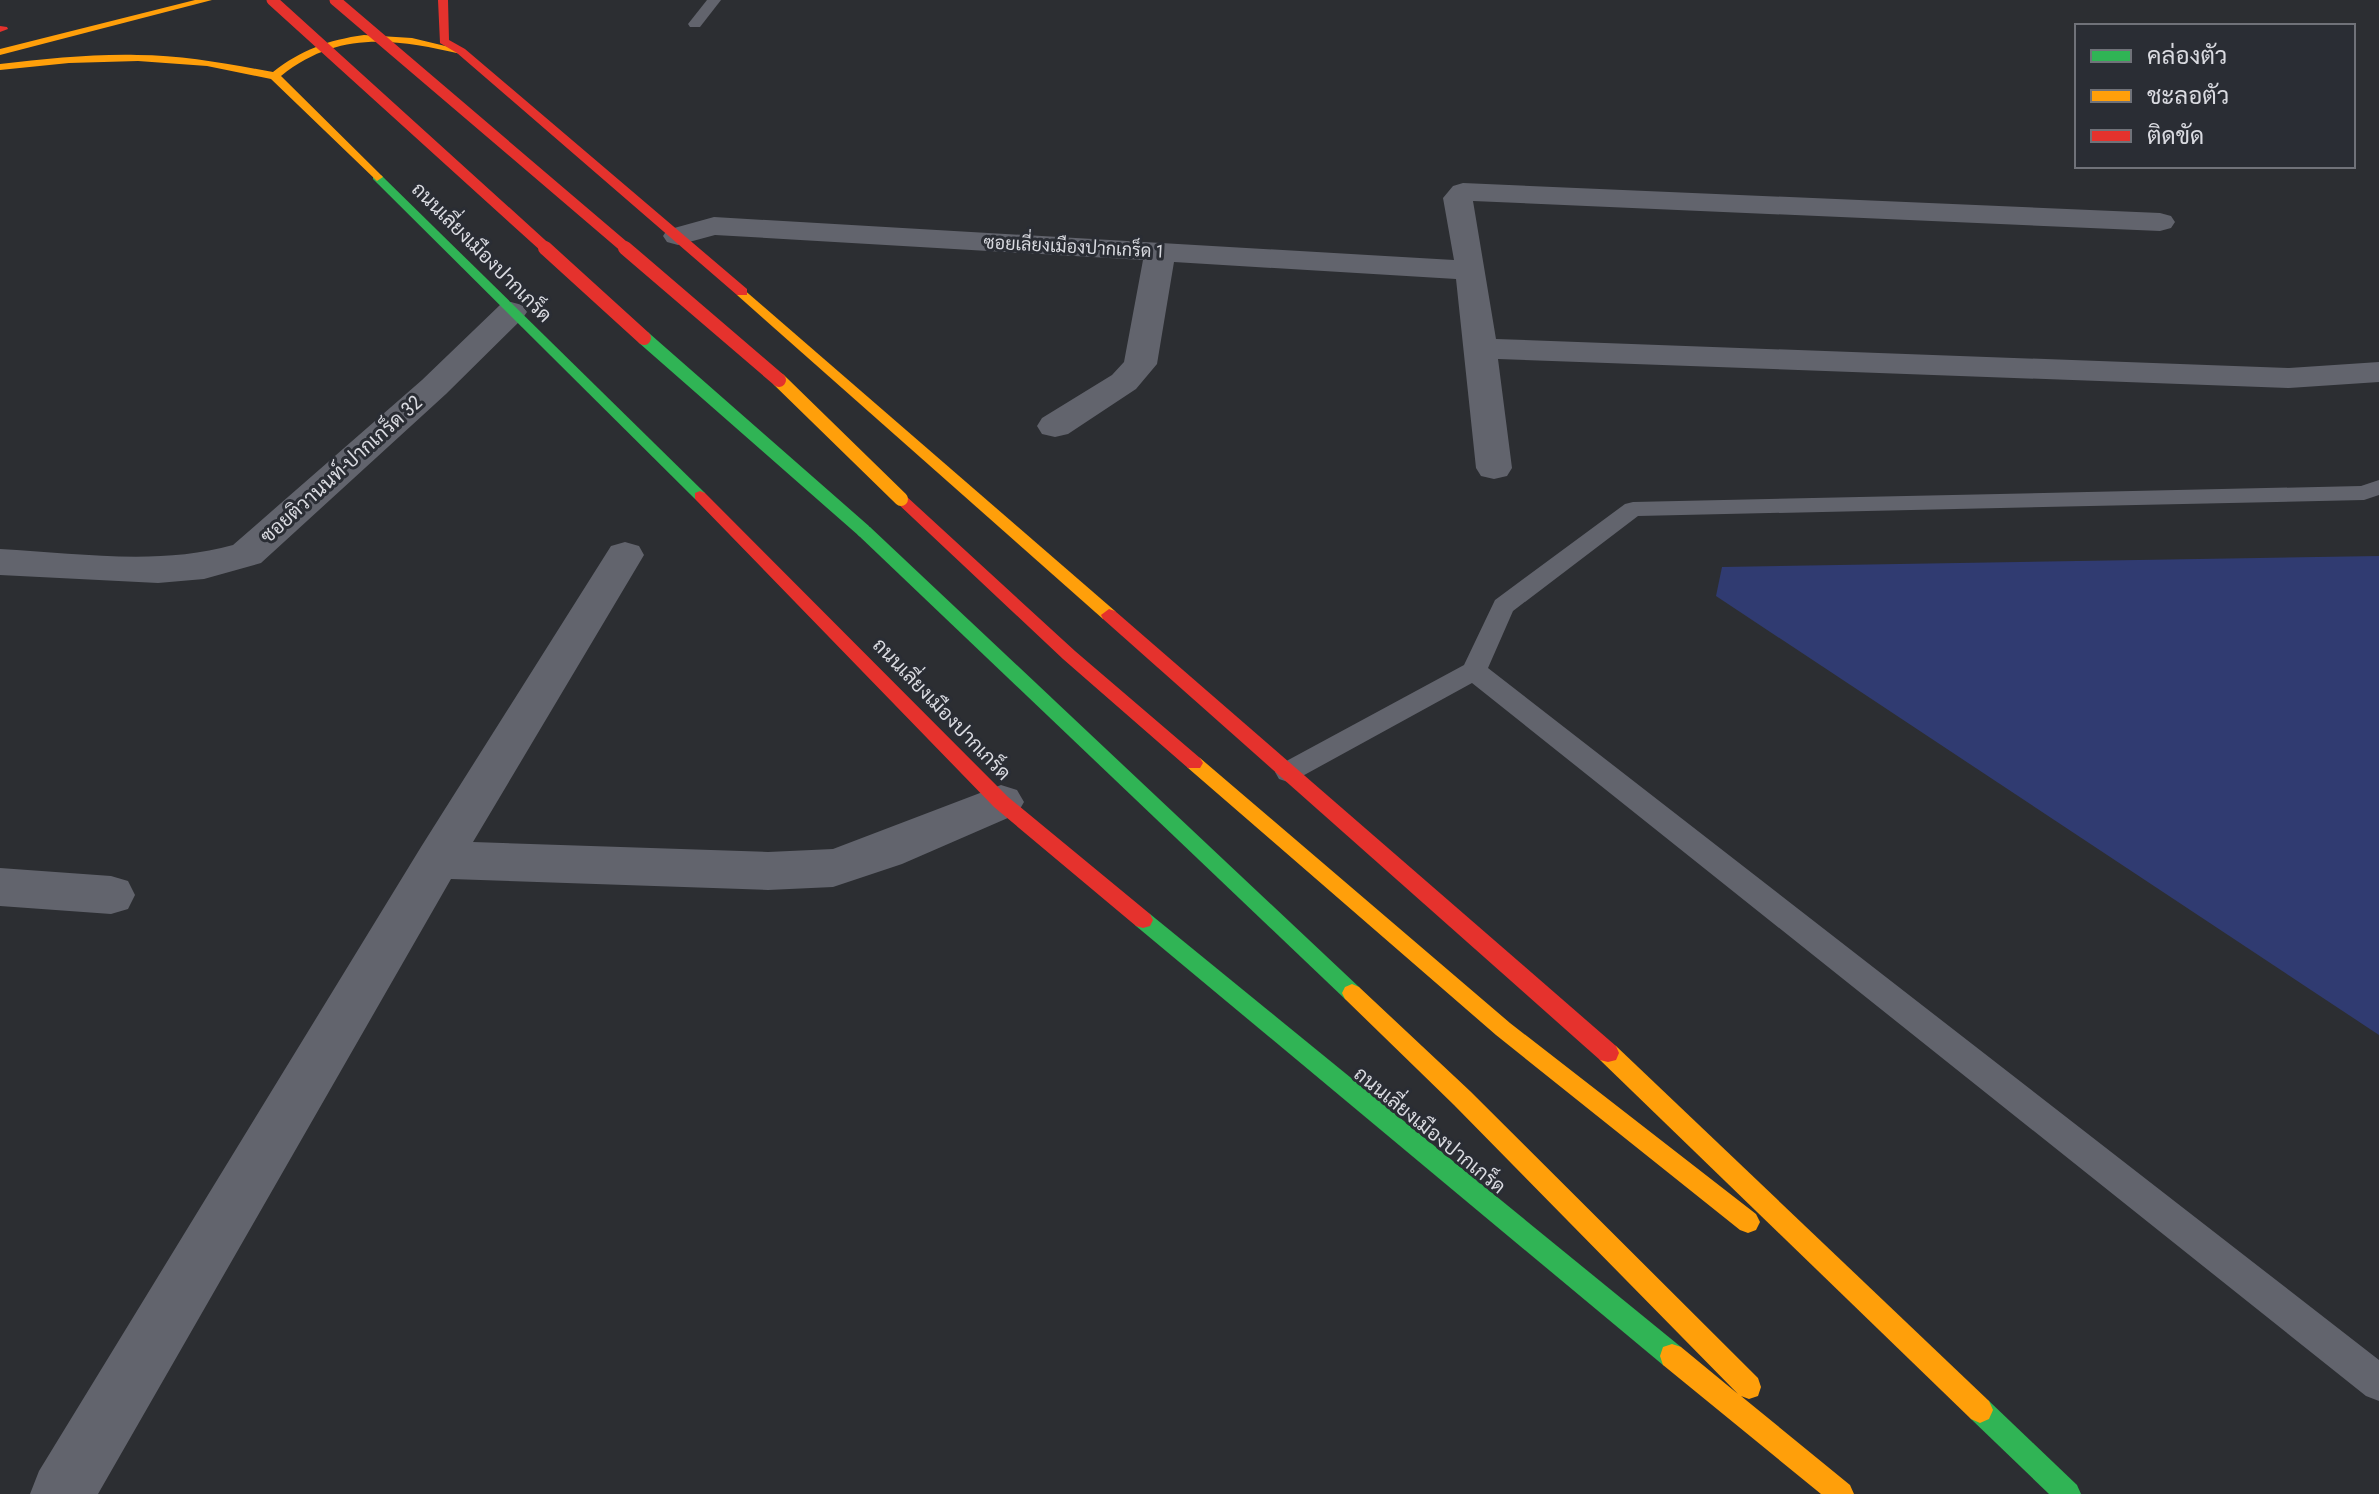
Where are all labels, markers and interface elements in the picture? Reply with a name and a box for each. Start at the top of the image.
legend [2075,24,2355,168]
text: คล่องตัว [2147,42,2227,70]
text: ชะลอตัว [2147,82,2229,110]
text: ติดขัด [2147,122,2204,150]
street label: ถนนเลี่ยงเมืองปากเกร็ด [407,173,561,327]
street label: ซอยเลี่ยงเมืองปากเกร็ด 1 [983,226,1165,262]
street label: ซอยติวานนท์-ปากเกร็ด 32 [253,388,427,548]
street label: ถนนเลี่ยงเมืองปากเกร็ด [868,629,1020,785]
street label: ถนนเลี่ยงเมืองปากเกร็ด [1349,1058,1514,1199]

